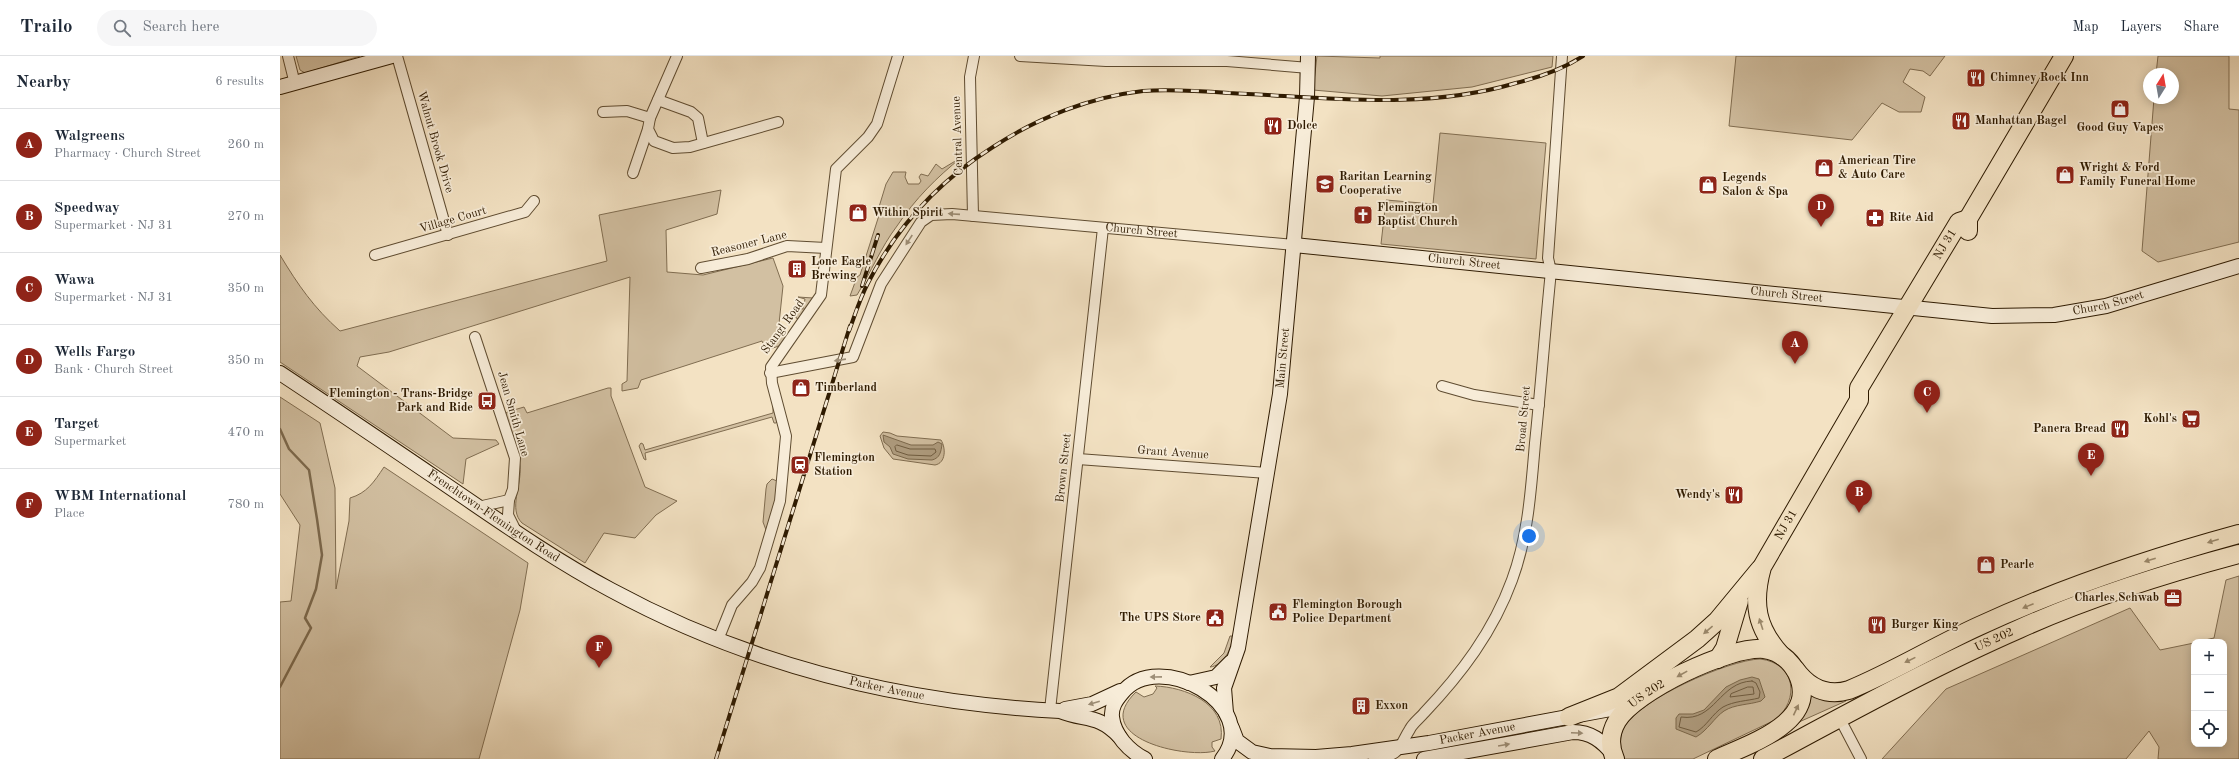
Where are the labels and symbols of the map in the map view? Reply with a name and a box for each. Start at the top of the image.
restaurant icon: Chimney Rock Inn [1965,67,1987,89]
north arrow [2143,68,2179,104]
place label: Chimney Rock Inn [1990,72,2089,84]
street label: Walnut Brook Drive [415,90,455,195]
street label: Central Avenue [951,95,965,176]
shop icon: Good Guy Vapes [2109,98,2131,120]
restaurant icon: Manhattan Bagel [1950,110,1972,132]
restaurant icon: Dolce [1262,115,1284,137]
place label: Manhattan Bagel [1975,115,2067,127]
place label: Dolce [1287,120,1318,132]
place label: Good Guy Vapes [2076,122,2164,134]
place label: American Tire & Auto Care [1838,155,1916,181]
shop icon: American Tire & Auto Care [1813,157,1835,179]
place label: Wright & Ford Family Funeral Home [2079,162,2196,188]
shop icon: Wright & Ford Family Funeral Home [2054,164,2076,186]
place label: Raritan Learning Cooperative [1339,171,1432,197]
place label: Legends Salon & Spa [1722,172,1788,198]
school or university icon: Raritan Learning Cooperative [1314,173,1336,195]
shop icon: Legends Salon & Spa [1697,174,1719,196]
pin: D [1808,194,1834,227]
shop icon: Within Spirit [847,202,869,224]
place label: Flemington Baptist Church [1377,202,1458,228]
church icon: Flemington Baptist Church [1352,204,1374,226]
street label: Village Court [418,205,488,235]
place label: Within Spirit [872,207,944,219]
pharmacy icon: Rite Aid [1864,207,1886,229]
one-way arrow [948,211,960,218]
place label: Rite Aid [1889,212,1934,224]
street label: Church Street [1105,222,1178,240]
street label: NJ 31 [1932,227,1959,262]
street label: Reasoner Lane [710,229,788,259]
one-way arrow [905,235,913,245]
street label: Church Street [1427,253,1501,272]
place label: Lone Eagle Brewing [811,256,872,282]
building icon: Lone Eagle Brewing [786,258,808,280]
street label: Church Street [1750,285,1823,305]
street label: Church Street [2072,289,2145,318]
street label: Stangl Road [759,298,807,356]
street label: Main Street [1275,327,1292,389]
pin: A [1782,331,1808,364]
one-way arrow [834,357,846,363]
street label: Jean Smith Lane [495,370,531,458]
shop icon: Timberland [790,377,812,399]
pin: C [1914,380,1940,413]
place label: Timberland [815,382,877,394]
street label: Broad Street [1515,385,1533,453]
place label: Flemington - Trans-Bridge Park and Ride [329,388,473,414]
bus stop icon: Flemington - Trans-Bridge Park and Ride [476,390,498,412]
supermarket icon: Kohl's [2180,408,2202,430]
place label: Kohl's [2143,413,2177,425]
restaurant icon: Panera Bread [2109,418,2131,440]
place label: Panera Bread [2033,423,2107,435]
street label: Brown Street [1054,433,1074,503]
pin: E [2078,443,2104,476]
street label: Grant Avenue [1137,445,1210,462]
place label: Flemington Station [814,452,875,478]
station icon: Flemington Station [789,454,811,476]
street label: Frenchtown-Flemington Road [425,468,562,565]
pin: B [1846,480,1872,513]
restaurant icon: Wendy's [1723,484,1745,506]
place label: Wendy's [1675,489,1720,501]
street label: NJ 31 [1773,508,1800,542]
your location [1519,526,1539,546]
one-way arrow [2207,538,2219,544]
shop icon: Pearle [1975,554,1997,576]
one-way arrow [2144,557,2156,563]
place label: Pearle [2000,559,2034,571]
office icon: Charles Schwab [2162,587,2184,609]
place label: Charles Schwab [2074,592,2159,604]
place label: Flemington Borough Police Department [1292,599,1402,625]
public building icon: Flemington Borough Police Department [1267,601,1289,623]
one-way arrow [2022,603,2034,609]
public building icon: The UPS Store [1204,607,1226,629]
place label: The UPS Store [1119,612,1201,624]
restaurant icon: Burger King [1866,614,1888,636]
one-way arrow [1758,617,1764,629]
place label: Burger King [1891,619,1959,631]
one-way arrow [1702,626,1713,635]
street label: US 202 [1973,626,2015,654]
pin: F [586,635,612,668]
one-way arrow [1905,657,1916,663]
one-way arrow [1676,670,1688,677]
one-way arrow [1149,674,1162,680]
street label: Parker Avenue [848,675,926,702]
street label: US 202 [1626,678,1667,711]
building icon: Exxon [1350,695,1372,717]
one-way arrow [1088,700,1100,706]
place label: Exxon [1375,700,1408,712]
one-way arrow [1793,704,1799,716]
street label: Packer Avenue [1438,721,1517,747]
one-way arrow [1571,730,1584,736]
one-way arrow [1498,742,1510,748]

